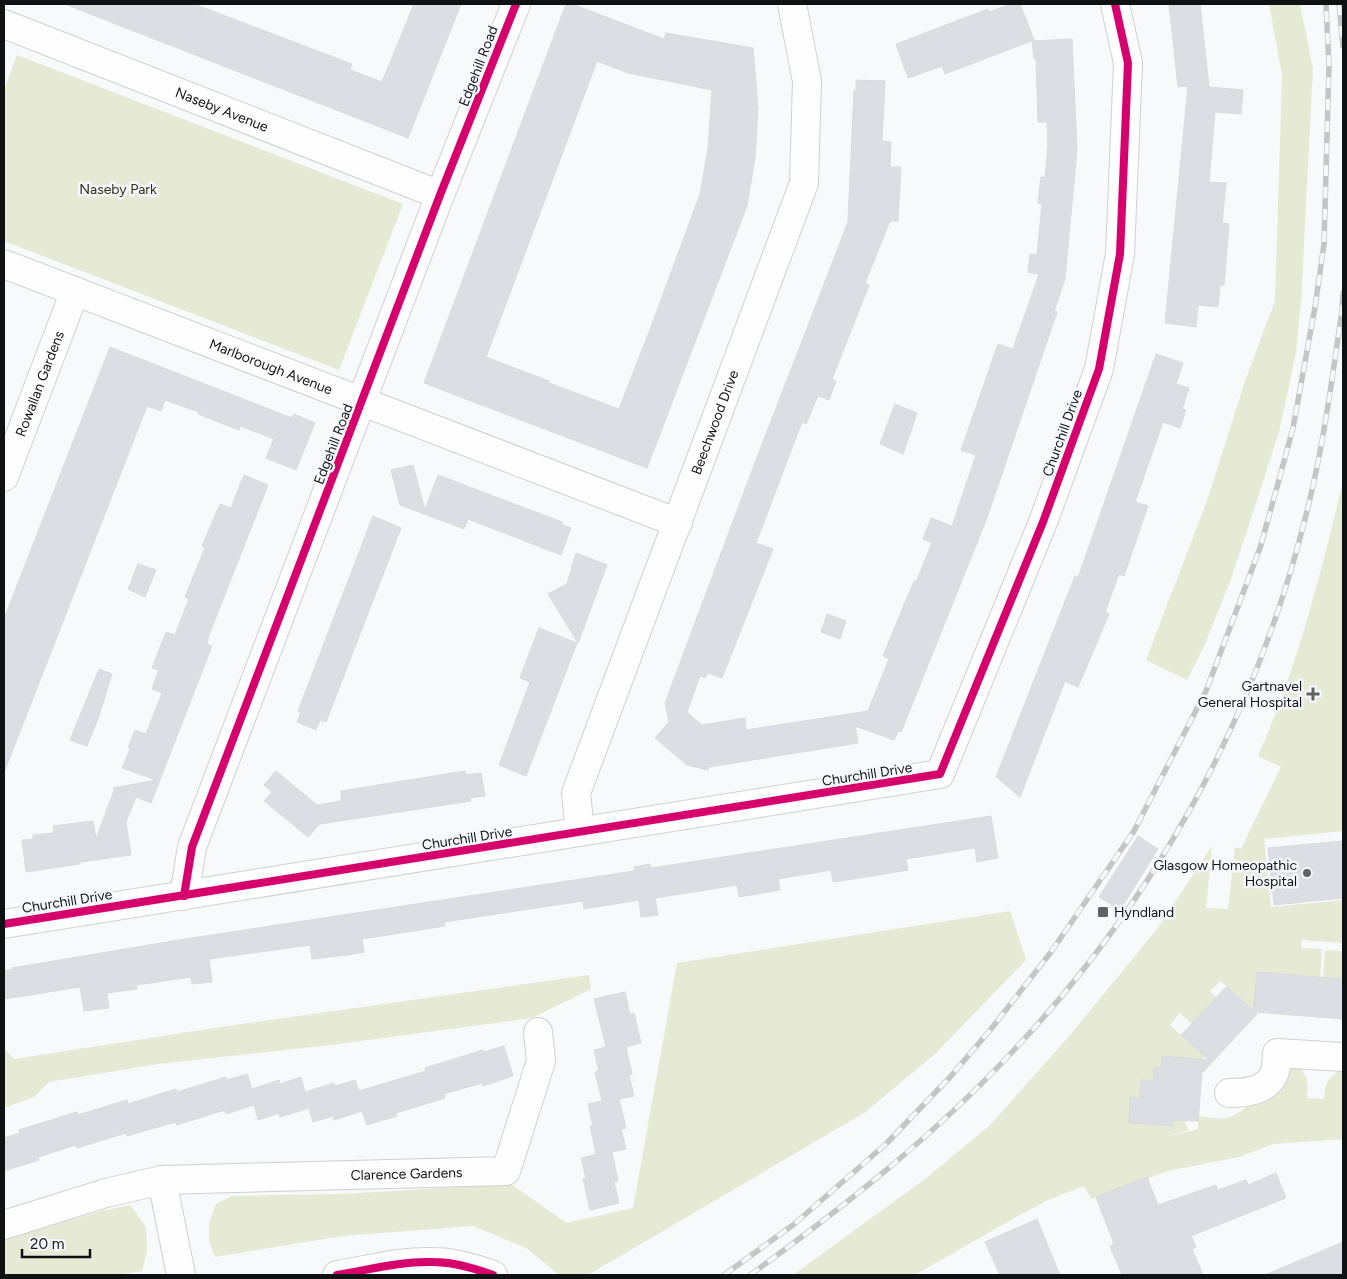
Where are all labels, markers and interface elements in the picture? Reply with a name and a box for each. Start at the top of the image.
street label: Edgehill Road [455,23,502,109]
street label: Naseby Avenue [173,84,271,136]
park label: Naseby Park [79,181,157,198]
street label: Rowallan Gardens [12,328,68,439]
street label: Marlborough Avenue [207,336,335,399]
street label: Beechwood Drive [688,367,742,477]
street label: Churchill Drive [1039,387,1086,479]
street label: Edgehill Road [310,401,357,487]
place label: Gartnavel General Hospital [1198,678,1302,711]
marker: Gartnavel General Hospital [1306,687,1320,701]
street label: Churchill Drive [821,759,914,790]
street label: Churchill Drive [421,823,514,854]
place label: Glasgow Homeopathic Hospital [1153,857,1297,890]
marker: Glasgow Homeopathic Hospital [1301,867,1313,879]
street label: Churchill Drive [21,886,114,917]
place label: Hyndland [1114,904,1174,921]
marker: Hyndland [1096,905,1110,919]
street label: Clarence Gardens [350,1164,463,1184]
scale bar [22,1226,90,1258]
text: 20 m [30,1235,64,1253]

